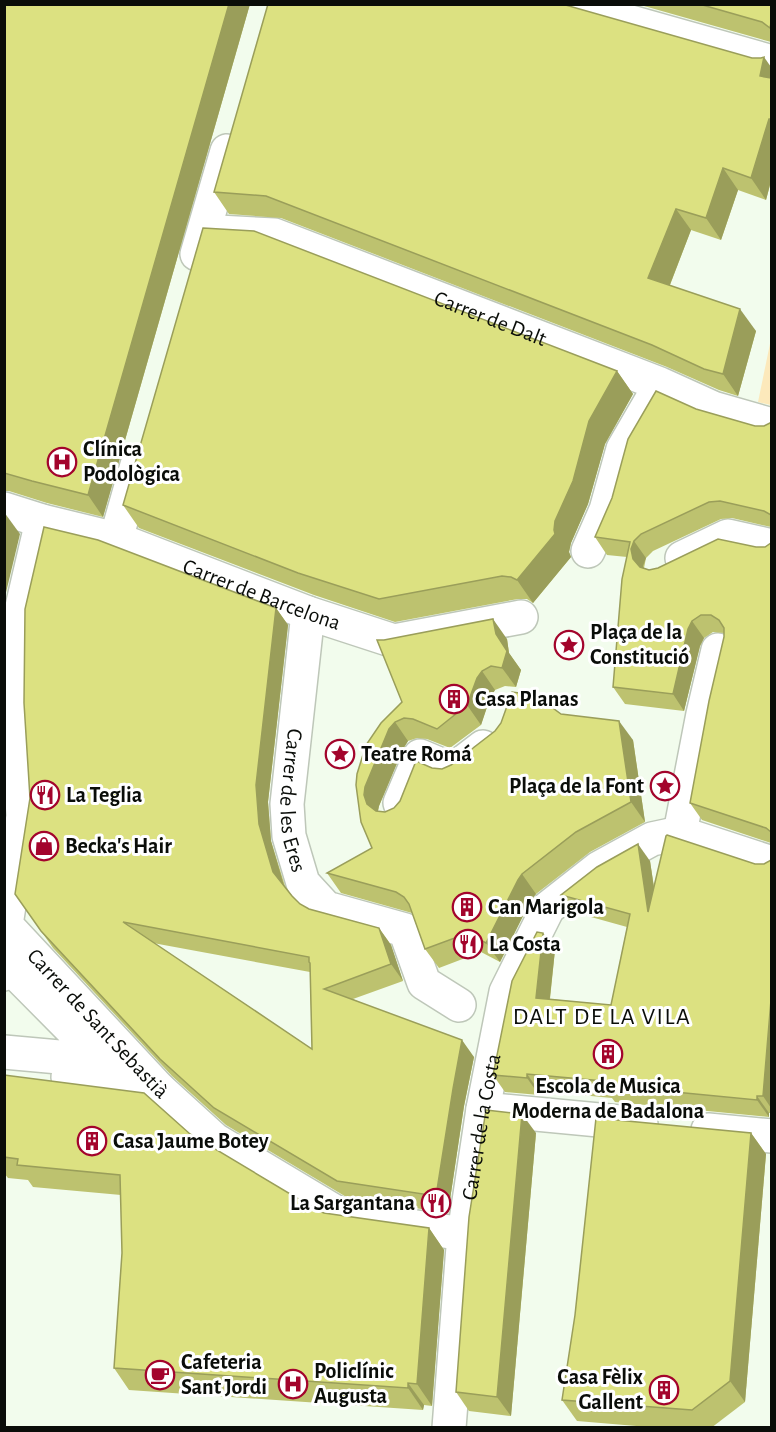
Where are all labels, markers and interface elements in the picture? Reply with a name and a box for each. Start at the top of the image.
street label: Carrer de Dalt [431,287,550,350]
place label: Clínica Podològica [83,438,180,485]
hospital icon: Clínica Podològica [46,446,78,478]
street label: Carrer de Barcelona [180,555,343,634]
place label: Plaça de la Constitució [590,621,689,668]
place icon: Plaça de la Constitució [553,629,585,661]
building icon: Casa Planas [438,683,470,715]
place label: Casa Planas [475,688,578,710]
street label: Carrer de les Eres [276,728,310,875]
place icon: Teatre Romá [324,738,356,770]
place label: Teatre Romá [361,743,472,765]
place icon: Plaça de la Font [649,770,681,802]
place label: Plaça de la Font [509,775,645,797]
restaurant icon: La Teglia [29,779,61,811]
place label: La Teglia [66,784,143,806]
shop icon: Becka's Hair [28,830,60,862]
place label: Becka's Hair [65,835,172,857]
building icon: Can Marigola [451,891,483,923]
place label: Can Marigola [488,896,605,918]
restaurant icon: La Costa [452,928,484,960]
place label: La Costa [489,933,561,955]
street label: Carrer de Sant Sebastià [23,944,173,1103]
district label: DALT DE LA VILA [513,1005,691,1029]
building icon: Escola de Musica Moderna de Badalona [592,1038,624,1070]
street label: Carrer de la Costa [458,1052,505,1202]
place label: Escola de Musica Moderna de Badalona [512,1075,705,1122]
building icon: Casa Jaume Botey [76,1125,108,1157]
place label: Casa Jaume Botey [113,1130,269,1153]
restaurant icon: La Sargantana [420,1187,452,1219]
place label: La Sargantana [290,1192,415,1214]
place label: Cafeteria Sant Jordi [181,1351,267,1398]
cafe icon: Cafeteria Sant Jordi [144,1359,176,1391]
place label: Policlínic Augusta [314,1360,394,1407]
place label: Casa Fèlix Gallent [557,1366,644,1413]
hospital icon: Policlínic Augusta [277,1368,309,1400]
building icon: Casa Fèlix Gallent [648,1374,680,1406]

